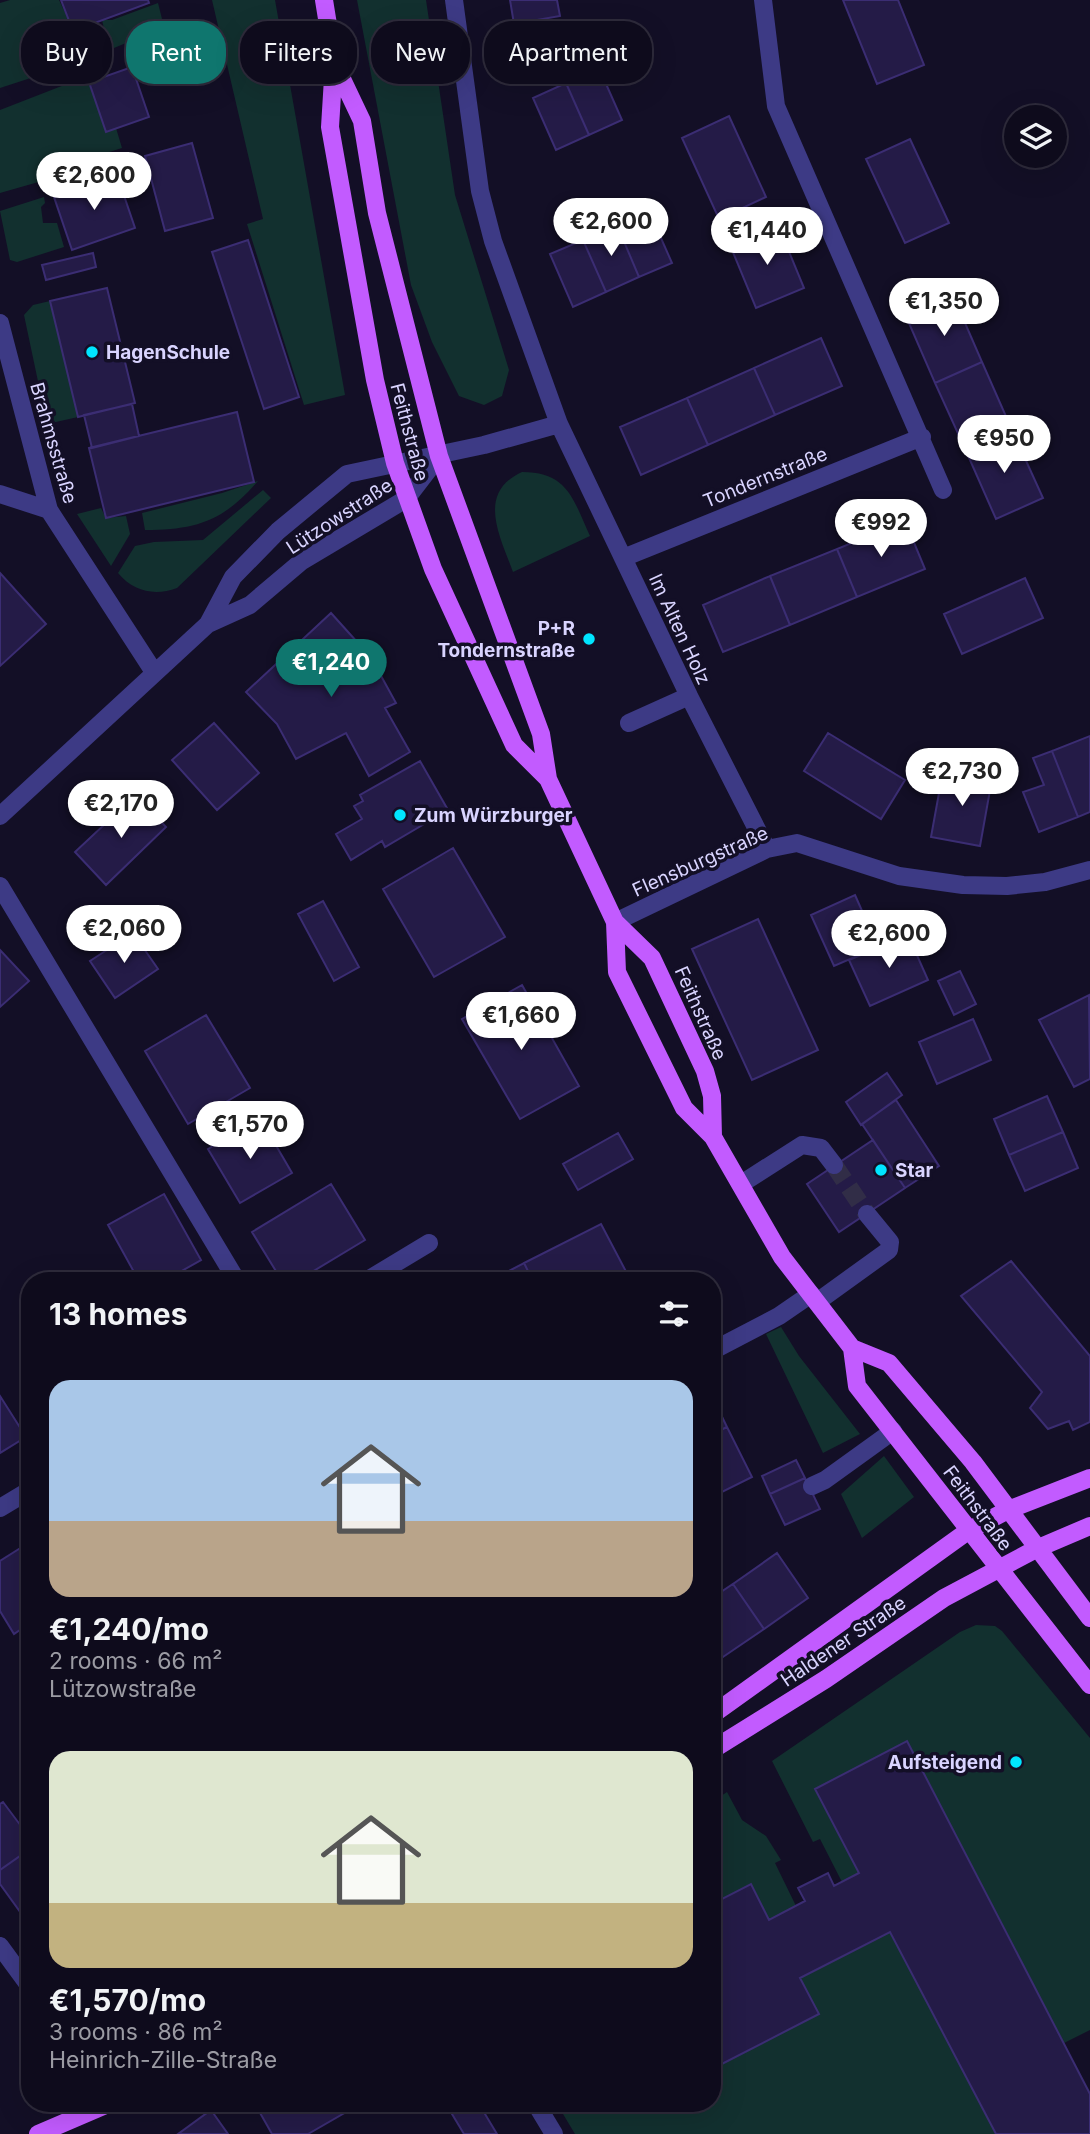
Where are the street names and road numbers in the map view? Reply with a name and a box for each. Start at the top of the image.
street label: Brahmsstraße [25,380,82,506]
street label: Feithstraße [385,381,434,484]
street label: Tondernstraße [700,442,831,513]
street label: Lützowstraße [282,474,397,559]
street label: Im Alten Holz [644,570,715,688]
street label: Flensburgstraße [629,821,772,902]
street label: Feithstraße [670,963,731,1064]
street label: Feithstraße [938,1461,1017,1555]
street label: Haldener Straße [776,1591,910,1692]

